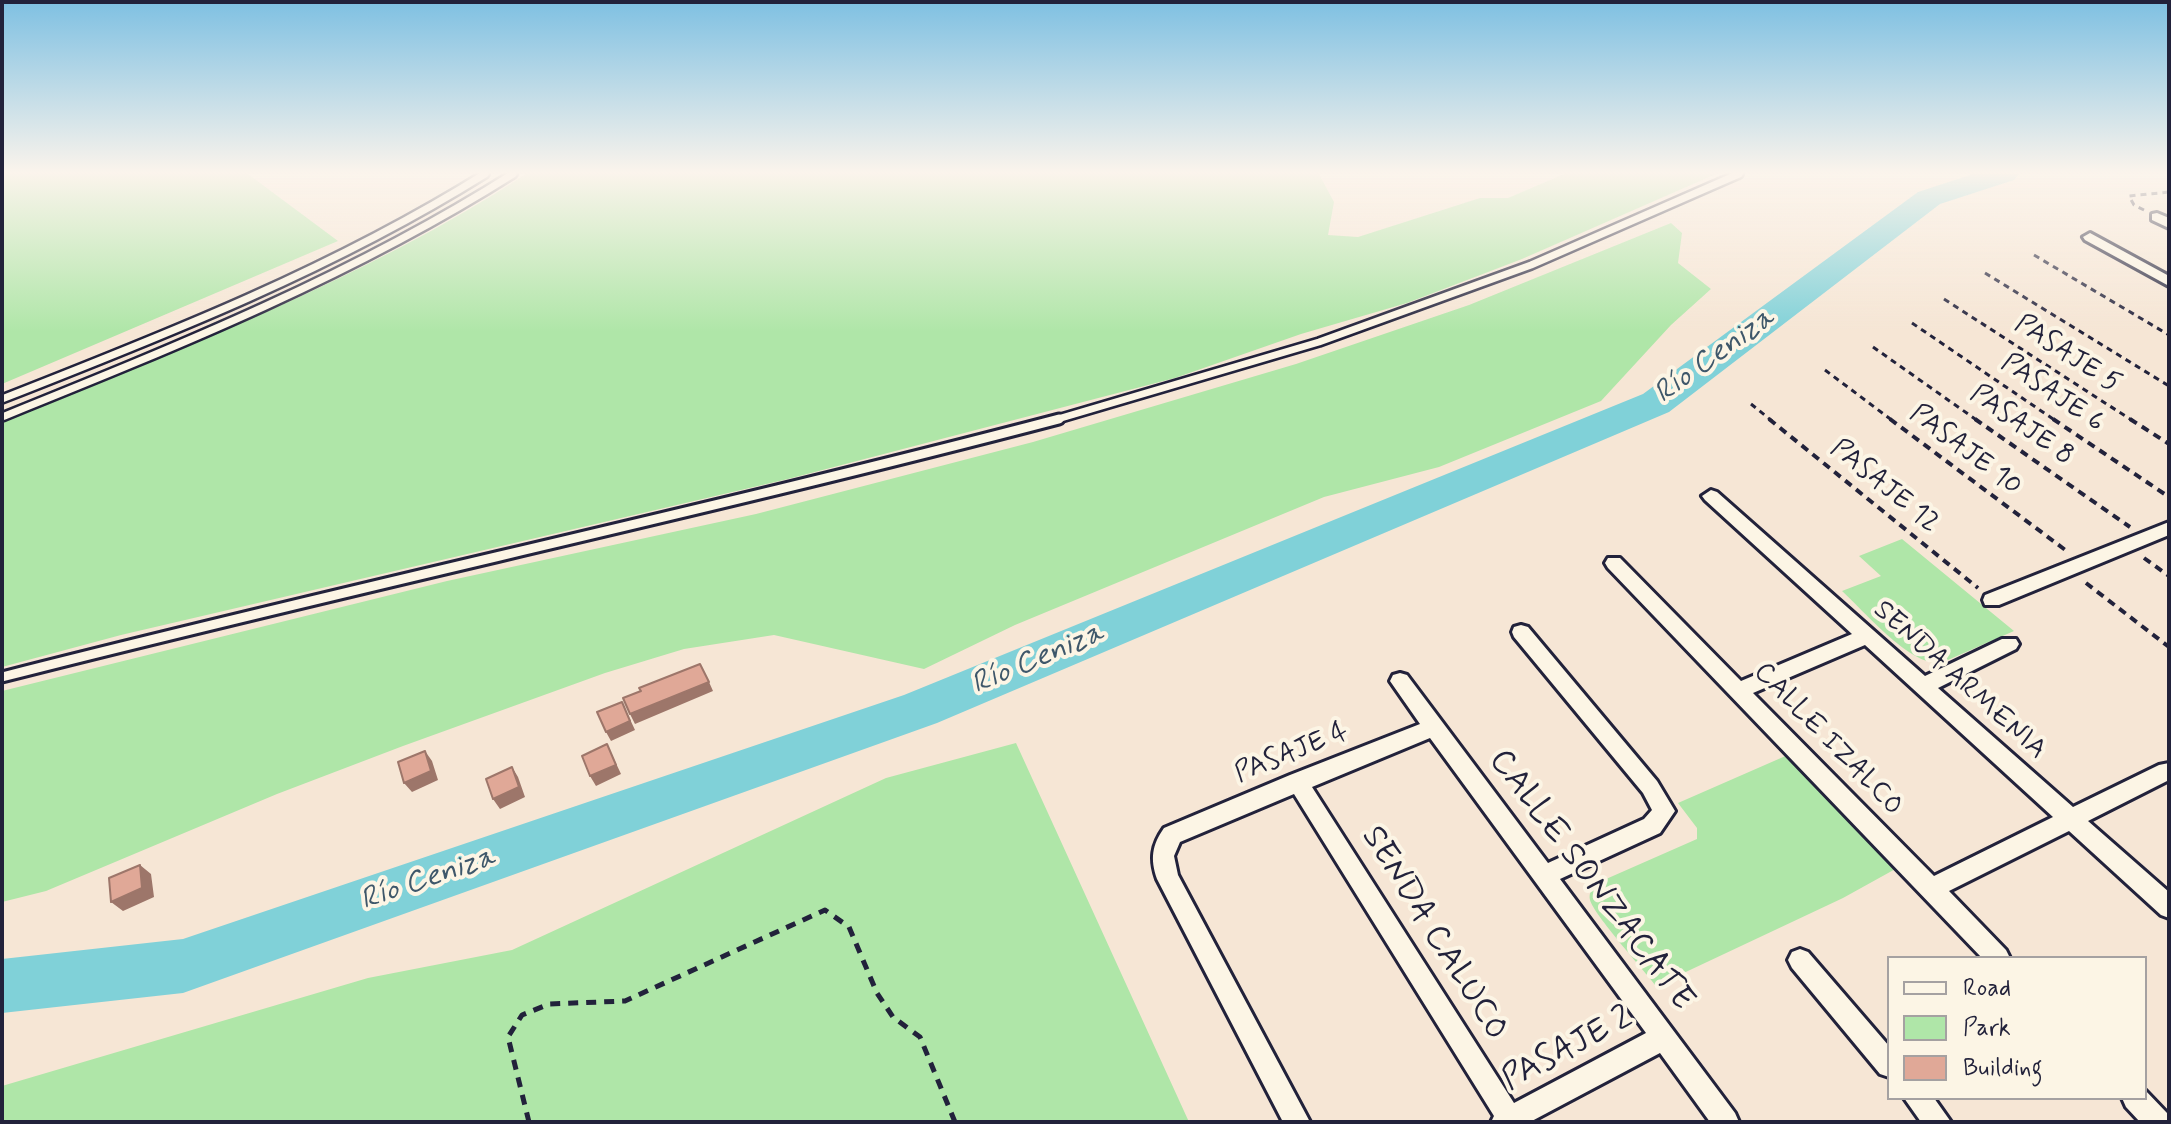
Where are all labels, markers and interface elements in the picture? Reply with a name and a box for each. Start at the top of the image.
water label: Río Ceniza [1648,301,1782,413]
street label: PASAJE 5 [2008,308,2126,402]
street label: PASAJE 6 [1994,347,2110,441]
street label: PASAJE 8 [1963,378,2079,474]
street label: PASAJE 10 [1902,398,2028,504]
street label: PASAJE 12 [1823,433,1945,541]
street label: SENDA ARMENIA [1866,594,2052,768]
water label: Río Ceniza [967,616,1109,704]
street label: CALLE IZALCO [1745,656,1909,824]
street label: PASAJE 4 [1230,716,1354,792]
street label: CALLE SONZACATE [1478,742,1702,1020]
street label: SENDA CALUCO [1351,819,1515,1049]
water label: Río Ceniza [356,840,500,920]
legend [1887,956,2147,1100]
text: Road [1963,973,2011,1004]
street label: PASAJE 2 [1496,999,1640,1101]
text: Park [1963,1013,2011,1044]
text: Building [1963,1053,2043,1084]

